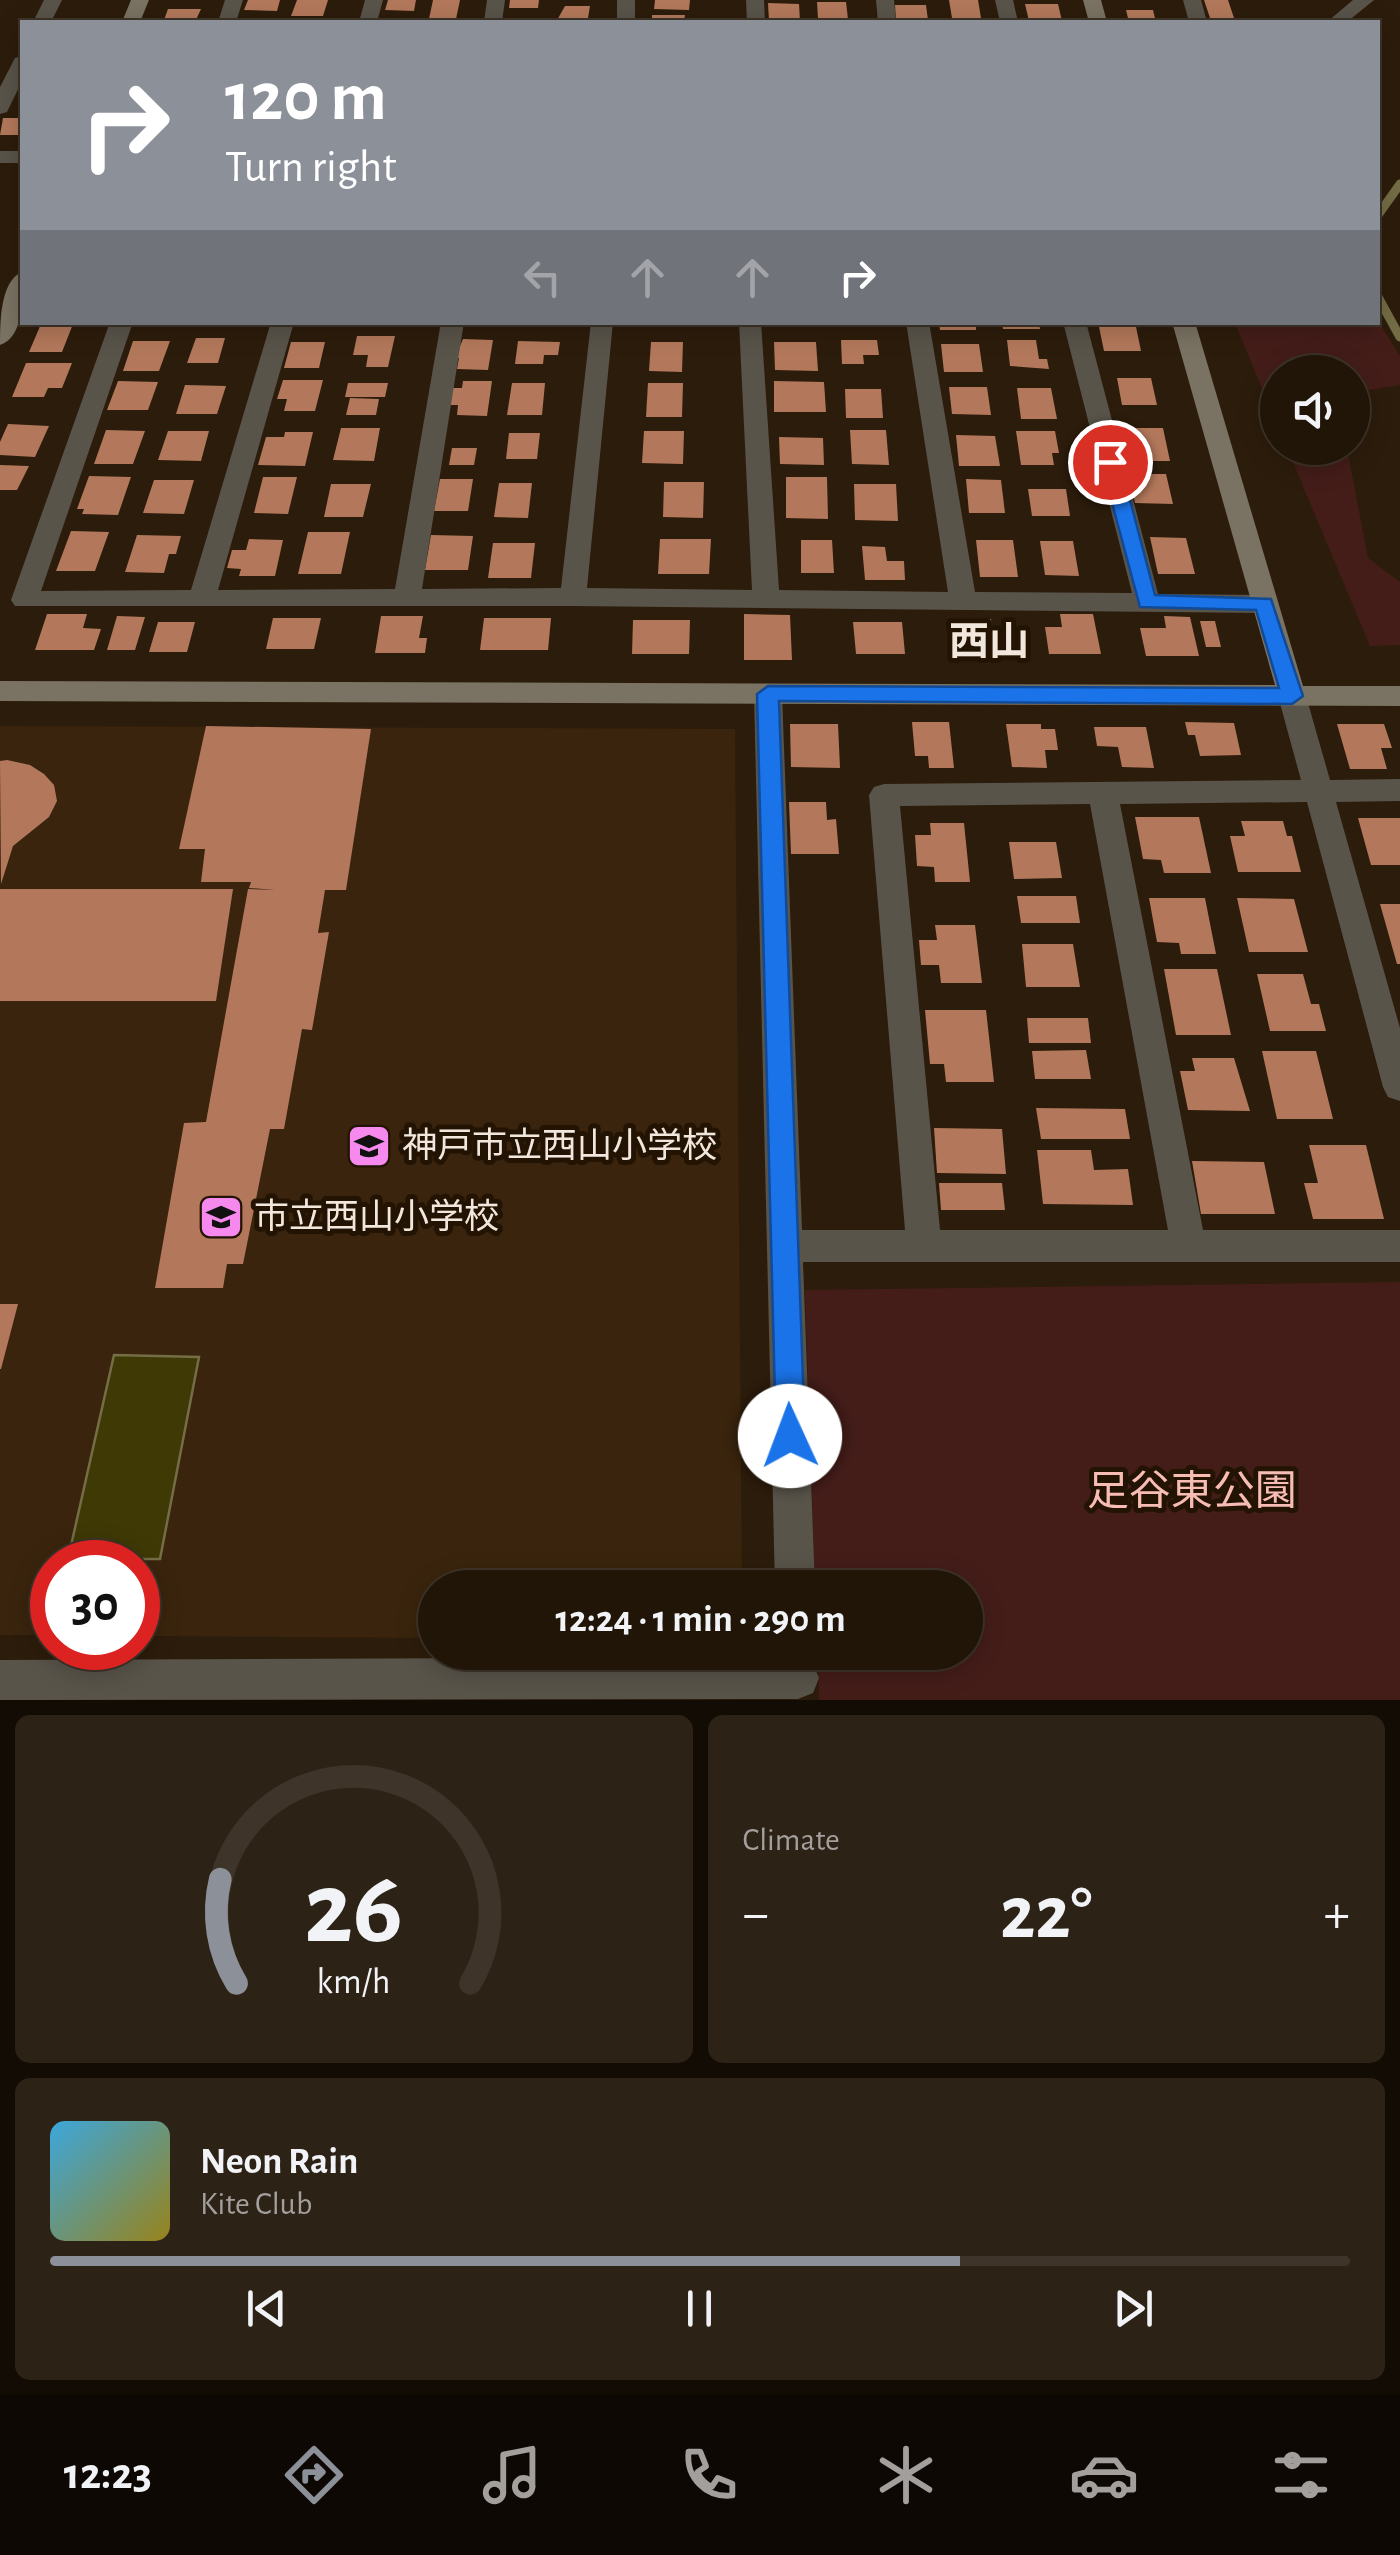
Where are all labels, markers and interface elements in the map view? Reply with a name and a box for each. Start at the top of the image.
icon: right [60,60,190,190]
text: 120 m [225,63,387,133]
text: Turn right [225,145,397,190]
icon: left [515,250,570,305]
icon: ahead [620,250,675,305]
icon: ahead [725,250,780,305]
icon: right [830,250,885,305]
map controls [1260,355,1370,465]
button: sound [1260,355,1370,465]
pin [1068,420,1153,505]
icon: arrive [1083,435,1138,490]
district label: 西山 [949,621,1029,663]
school or university icon: 神戸市立西山小学校 [346,1123,392,1169]
place label: 神戸市立西山小学校 [402,1127,717,1164]
school or university icon: 市立西山小学校 [198,1194,244,1240]
place label: 市立西山小学校 [254,1198,499,1235]
position arrow [738,1384,842,1488]
park label: 足谷東公園 [1087,1469,1297,1513]
speed limit sign: 30 [30,1540,160,1670]
text: 12:24 · 1 min · 290 m [555,1601,846,1639]
text: Climate [743,1824,840,1856]
text: 26 [304,1858,403,1962]
text: 22° [1000,1877,1093,1952]
text: − [743,1887,769,1942]
text: + [1324,1887,1350,1942]
text: km/h [317,1964,391,2000]
text: Neon Rain [200,2143,358,2181]
text: Kite Club [200,2188,312,2220]
icon: previous [239,2281,294,2336]
icon: pause [672,2281,727,2336]
icon: next [1106,2281,1161,2336]
icon: directions [279,2440,349,2510]
icon: music [477,2440,547,2510]
icon: phone [674,2440,744,2510]
icon: climate [871,2440,941,2510]
icon: car [1069,2440,1139,2510]
icon: filters [1266,2440,1336,2510]
text: 12:23 [64,2452,152,2497]

